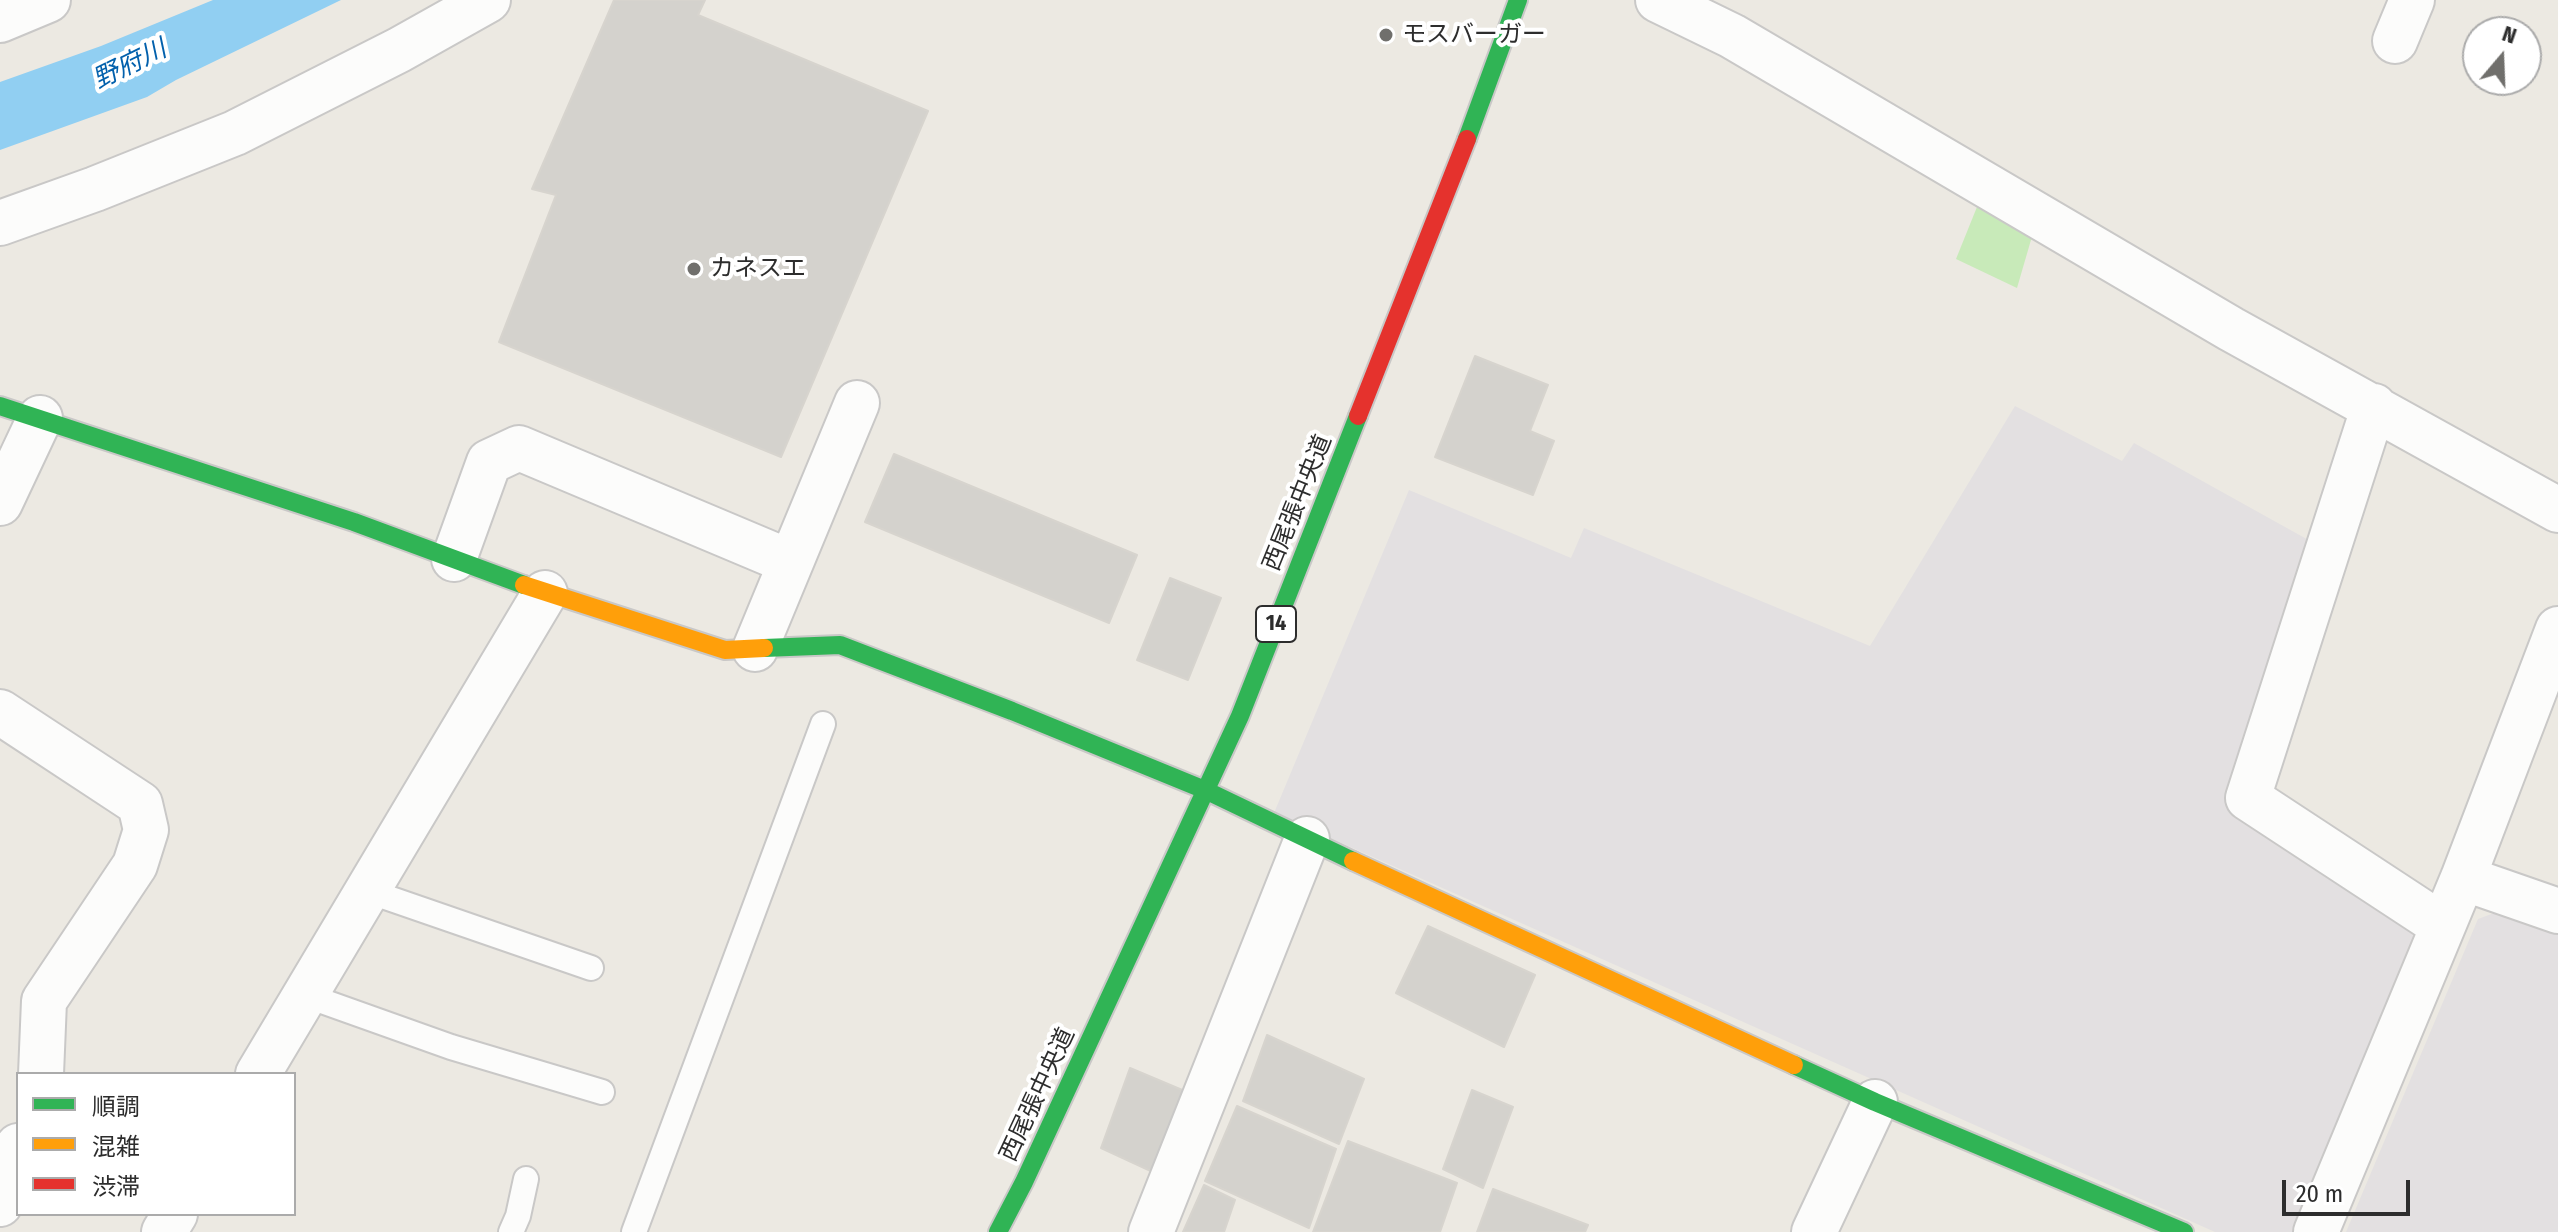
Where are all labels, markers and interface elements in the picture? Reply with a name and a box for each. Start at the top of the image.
north arrow [2462,16,2542,96]
text: N [2499,20,2520,50]
place label: モスバーガー [1402,21,1546,49]
marker: モスバーガー [1377,26,1395,44]
water label: 野府川 [88,34,172,96]
place label: カネスエ [710,255,806,283]
marker: カネスエ [685,260,703,278]
street label: 西尾張中央道 [1258,431,1338,575]
road number: 14 [1256,606,1296,642]
street label: 西尾張中央道 [995,1024,1081,1166]
legend [16,1072,296,1216]
text: 順調 [92,1093,140,1121]
text: 混雑 [92,1133,140,1161]
scale bar [2286,1164,2414,1214]
text: 渋滞 [92,1173,140,1201]
text: 20 m [2296,1180,2343,1208]

